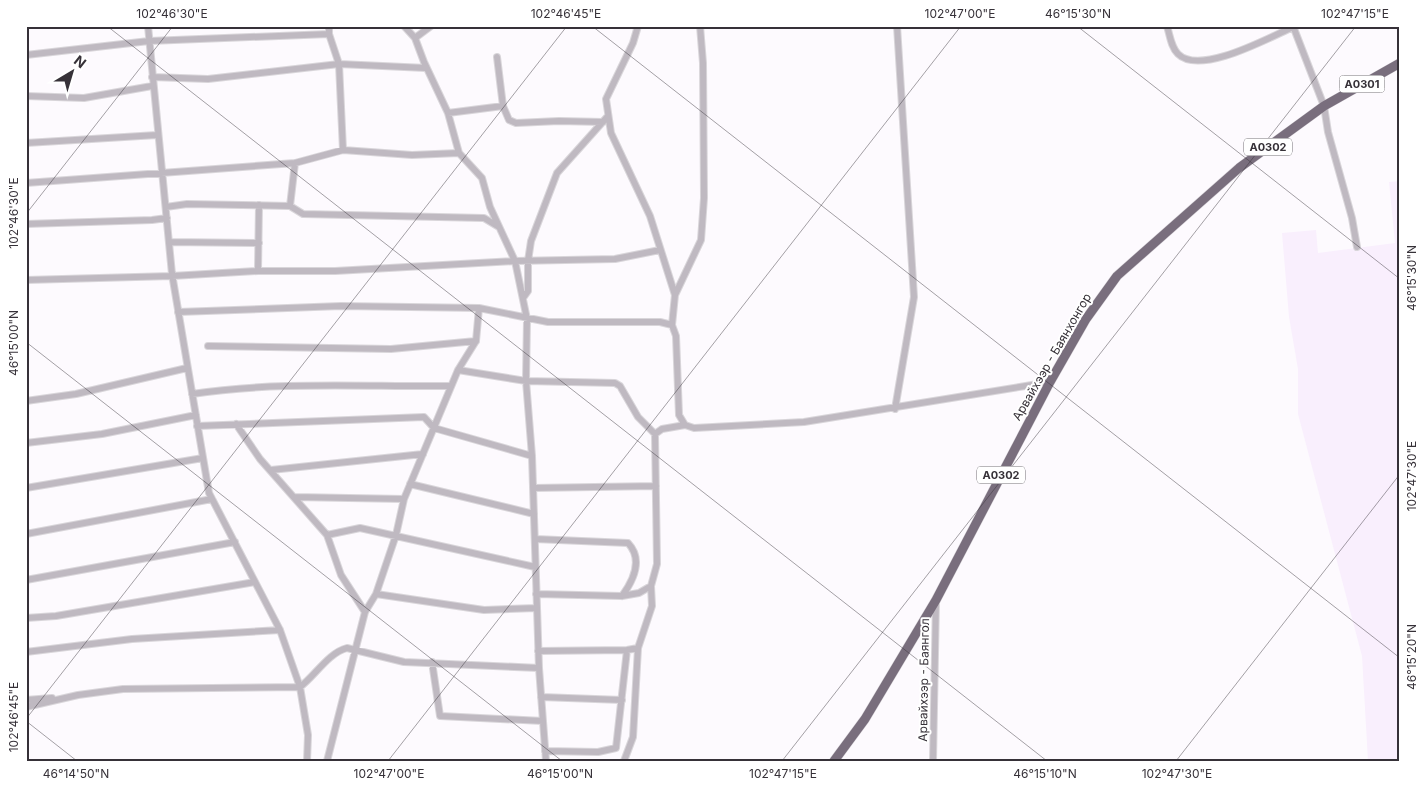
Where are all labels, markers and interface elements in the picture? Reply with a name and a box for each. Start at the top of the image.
text: 102°46'30"E [136,6,208,21]
text: 102°46'45"E [531,6,601,21]
text: 102°47'00"E [925,6,995,21]
text: 46°15'30"N [1045,6,1111,21]
text: 102°47'15"E [1321,6,1389,21]
north arrow [48,48,98,98]
text: N [71,51,90,71]
road number: A0301 [1340,76,1384,92]
road number: A0302 [1244,138,1292,156]
text: 102°46'30"E [6,177,21,249]
text: 46°15'30"N [1404,245,1419,311]
street label: Арвайхээр - Баянхонгор [1009,290,1094,423]
text: 46°15'00"N [6,310,21,376]
text: 102°47'30"E [1404,441,1419,511]
road number: A0302 [977,466,1025,484]
street label: Арвайхээр - Баянгол [915,618,932,742]
text: 46°15'20"N [1404,624,1419,690]
text: 102°46'45"E [6,682,21,752]
text: 46°14'50"N [43,766,109,781]
text: 102°47'00"E [354,766,424,781]
text: 46°15'00"N [527,766,593,781]
text: 102°47'15"E [749,766,817,781]
text: 46°15'10"N [1013,766,1077,781]
text: 102°47'30"E [1142,766,1212,781]

